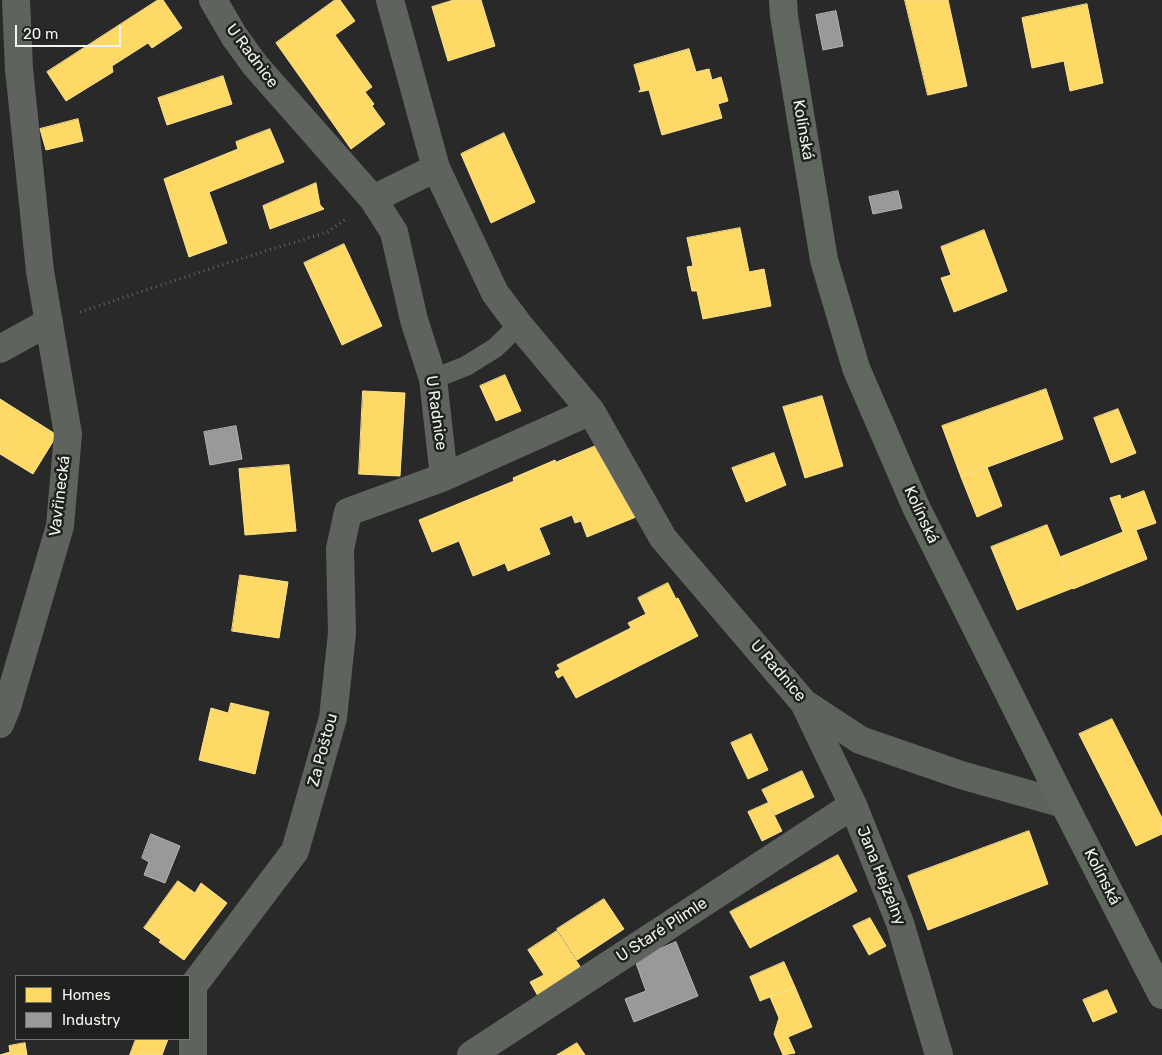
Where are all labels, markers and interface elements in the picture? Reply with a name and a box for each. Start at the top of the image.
scale bar [18,15,124,47]
street label: U Radnice [222,20,282,92]
text: 20 m [23,25,58,43]
street label: Kolínská [788,98,818,162]
street label: U Radnice [421,374,451,452]
street label: Vavřinecká [46,454,74,538]
street label: Kolínská [899,483,943,547]
street label: U Radnice [746,636,810,706]
street label: Za Poštou [304,711,342,789]
street label: Jana Hejzelny [852,824,910,928]
street label: Kolínská [1080,846,1124,908]
street label: U Staré Plimle [613,894,711,966]
legend [15,975,190,1040]
text: Homes [62,986,111,1004]
text: Industry [62,1011,121,1029]

